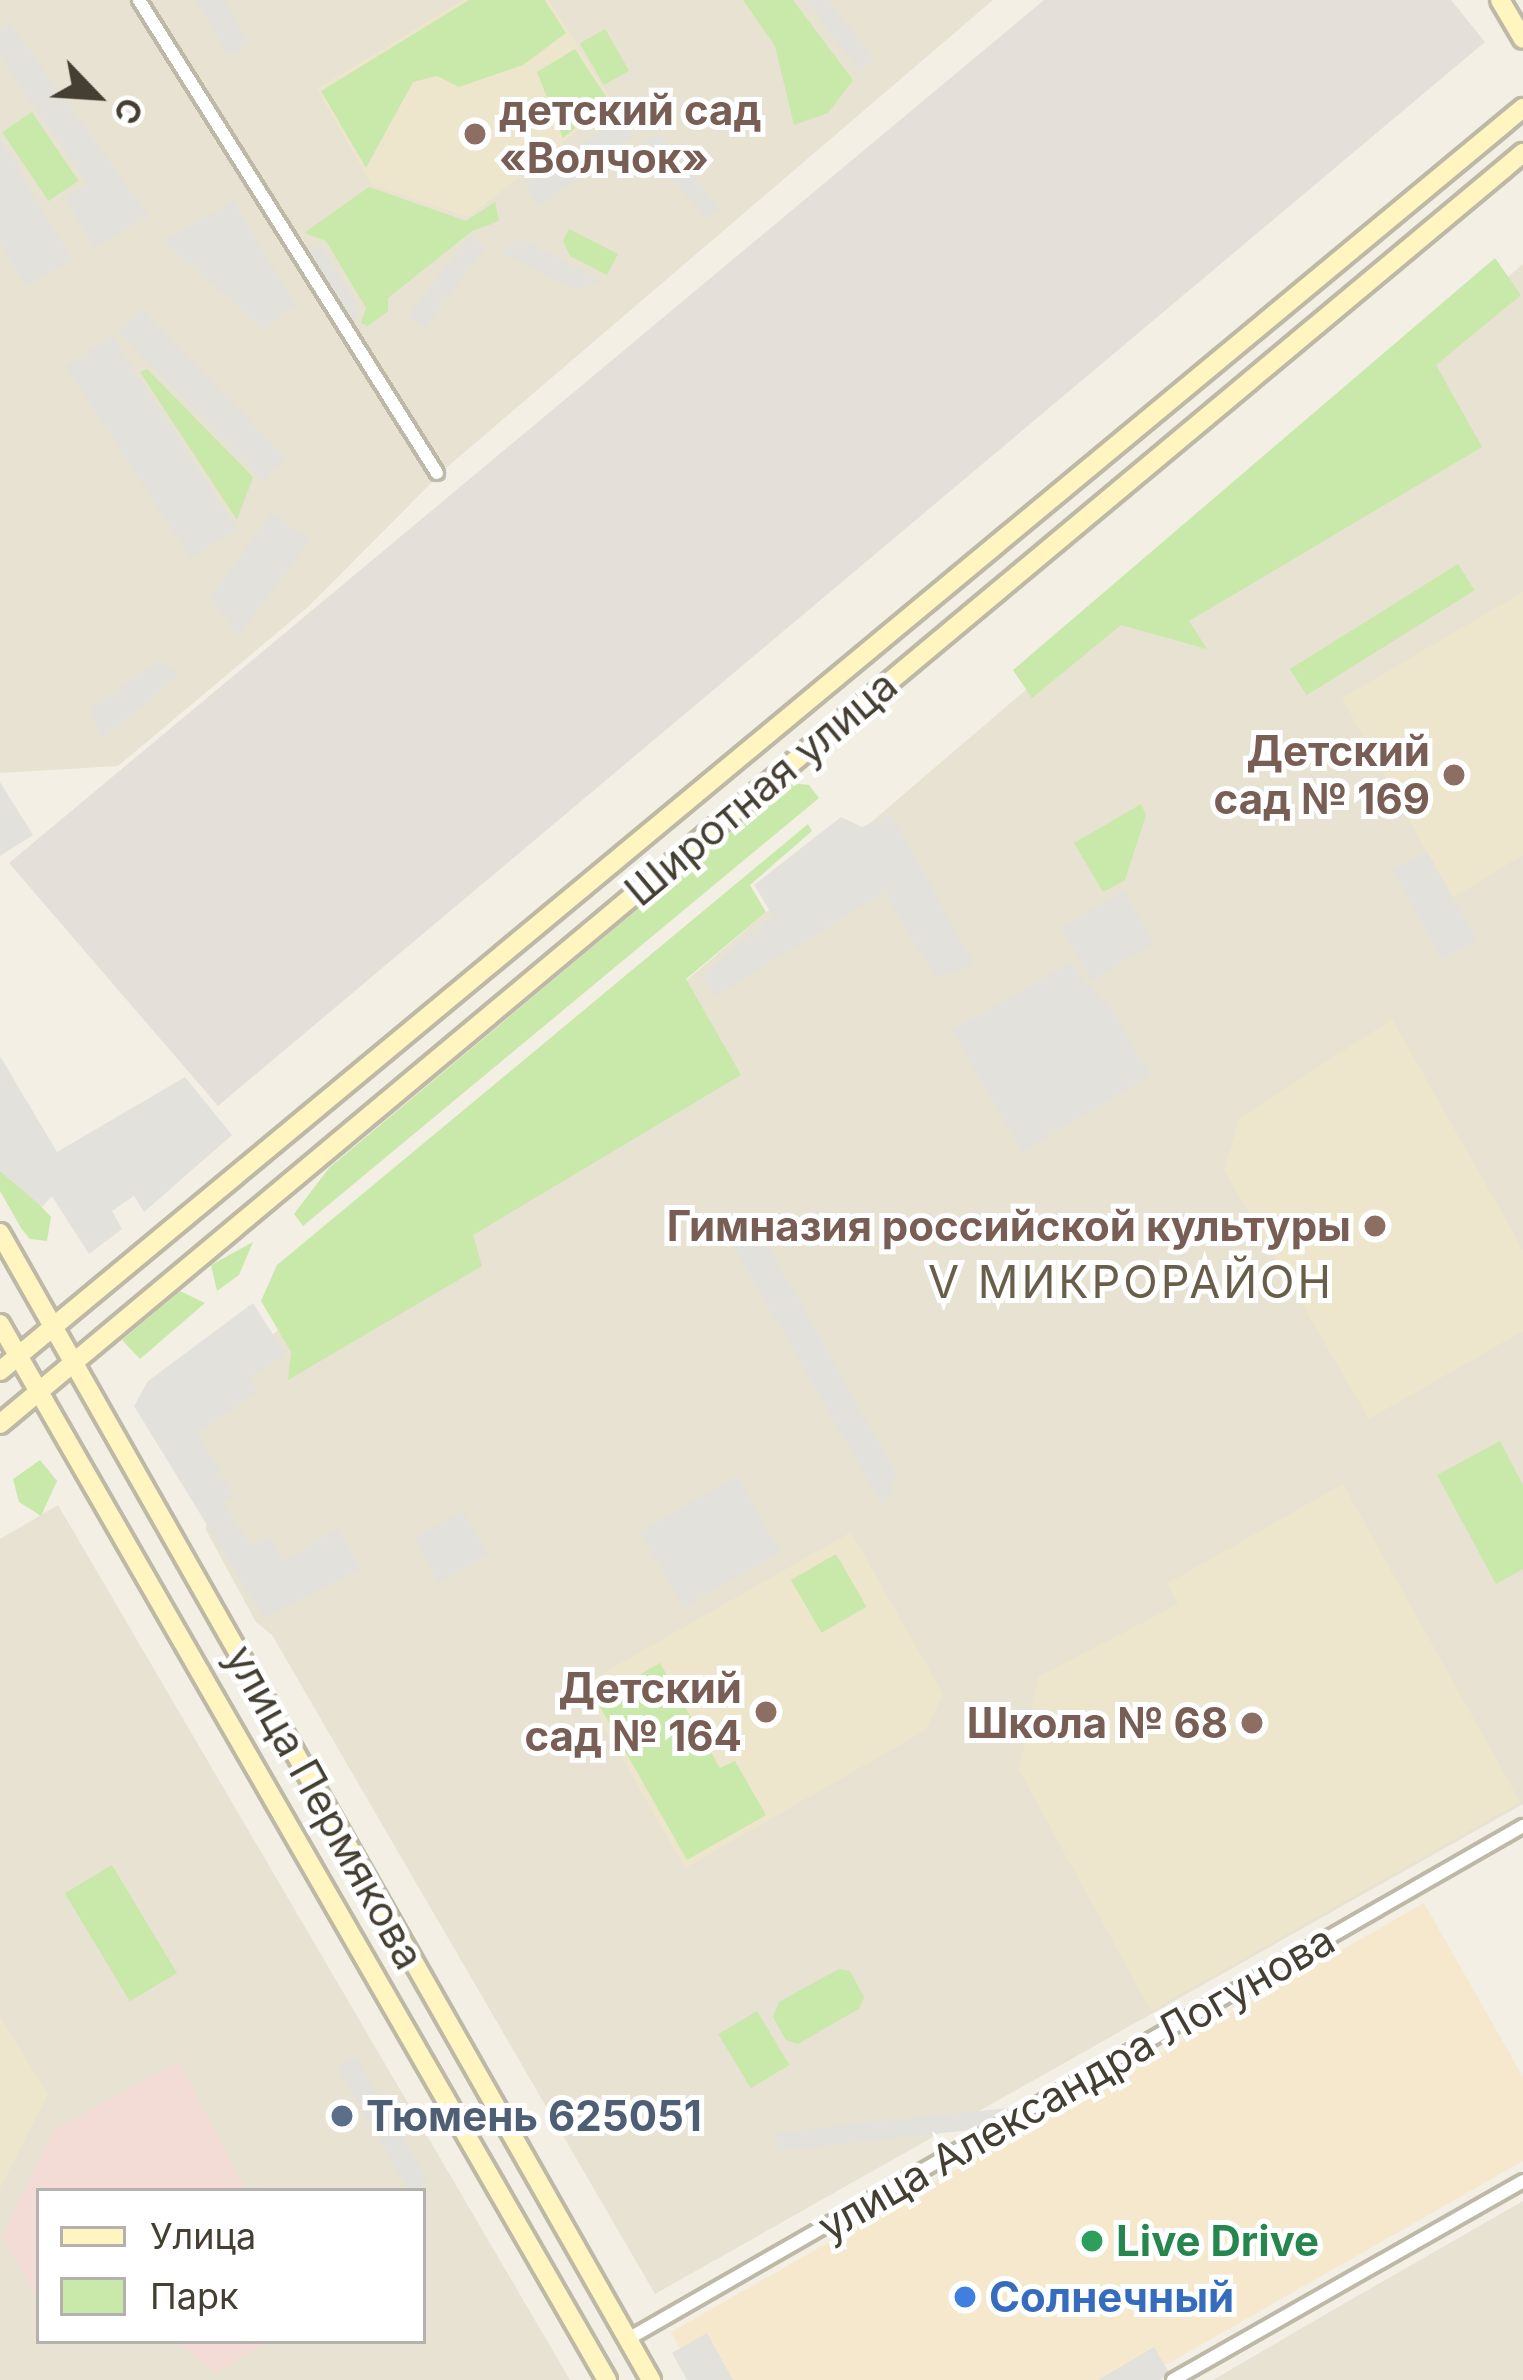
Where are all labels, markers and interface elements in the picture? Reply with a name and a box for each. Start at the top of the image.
north arrow [36,36,156,156]
place label: детский сад «Волчок» [499,85,761,184]
text: С [105,92,152,131]
marker: детский сад «Волчок» [462,121,488,147]
street label: Широтная улица [615,660,907,916]
place label: Детский сад № 169 [1214,726,1430,825]
marker: Детский сад № 169 [1441,762,1467,788]
place label: Гимназия российской культуры [667,1201,1351,1251]
marker: Гимназия российской культуры [1362,1213,1388,1239]
district label: V МИКРОРАЙОН [928,1255,1334,1309]
street label: улица Пермякова [215,1636,435,1978]
place label: Детский сад № 164 [524,1663,742,1762]
place label: Школа № 68 [967,1698,1228,1748]
marker: Детский сад № 164 [753,1699,779,1725]
marker: Школа № 68 [1239,1710,1265,1736]
street label: улица Александра Логунова [809,1914,1343,2252]
place label: Тюмень 625051 [366,2091,702,2141]
marker: Тюмень 625051 [329,2103,355,2129]
legend [36,2188,426,2344]
text: Улица [150,2214,256,2258]
place label: Live Drive [1116,2216,1319,2266]
marker: Live Drive [1079,2228,1105,2254]
place label: Солнечный [989,2272,1234,2322]
text: Парк [150,2274,239,2318]
marker: Солнечный [952,2284,978,2310]

